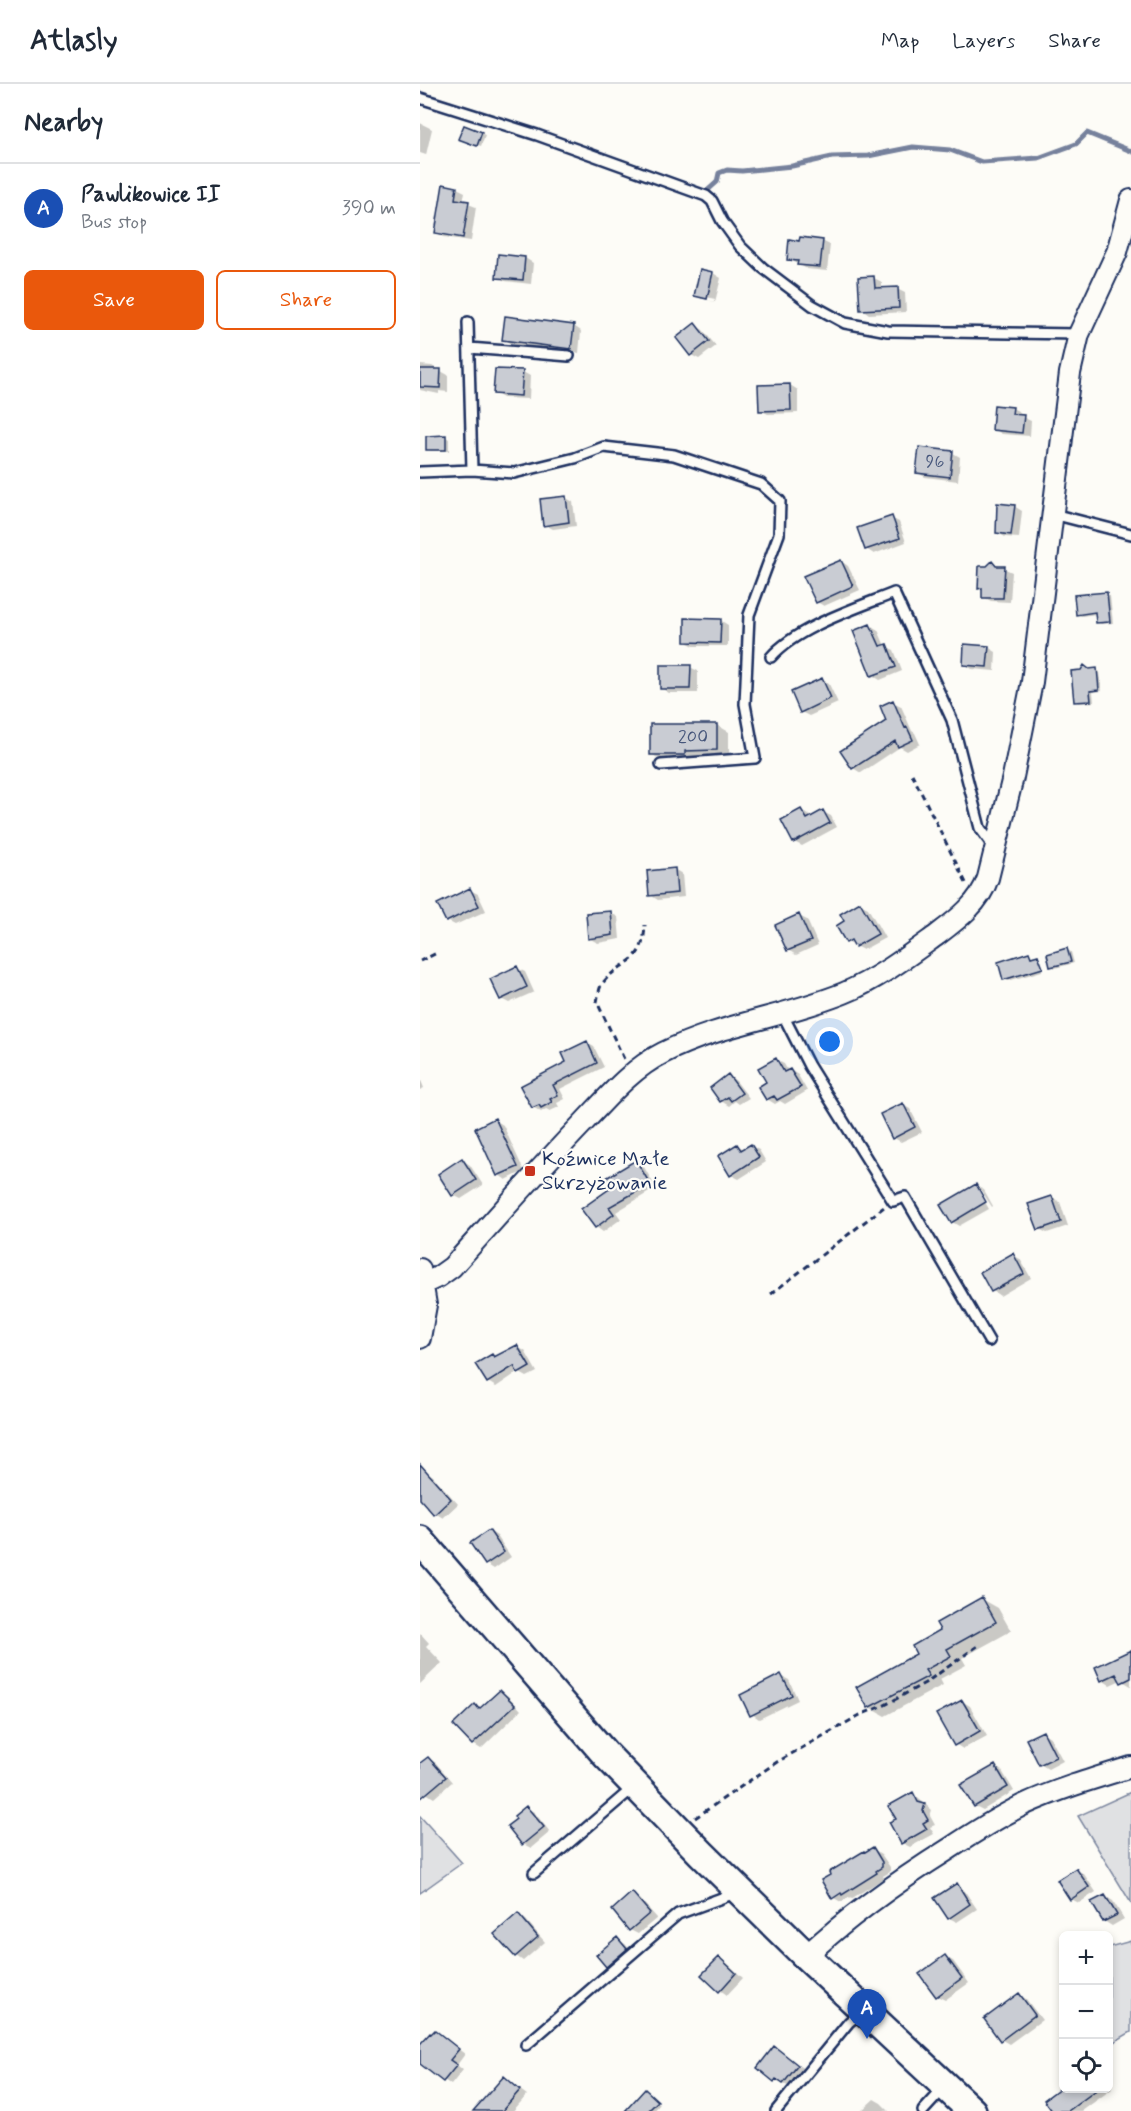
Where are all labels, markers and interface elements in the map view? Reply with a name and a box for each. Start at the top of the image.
text: Atlasly [30,23,118,60]
text: Map [881,27,919,55]
text: Layers [952,27,1015,55]
text: Share [1048,27,1101,55]
text: Nearby [24,106,103,140]
text: Pawlikowice II [81,181,221,209]
text: A [37,195,50,222]
text: 390 m [342,195,396,222]
text: Bus stop [81,209,147,236]
button: Save [24,270,204,330]
button: Share [216,270,396,330]
house number: 96 [926,450,944,474]
house number: 200 [678,725,708,749]
your location [815,1027,844,1056]
place label: Koźmice Małe Skrzyżowanie [542,1145,670,1197]
marker: Koźmice Małe Skrzyżowanie [523,1164,537,1178]
map controls [1059,1931,1113,2093]
button: + [1059,1931,1113,1985]
button: − [1059,1985,1113,2039]
pin: A [848,1990,886,2039]
button: locate [1059,2039,1113,2093]

